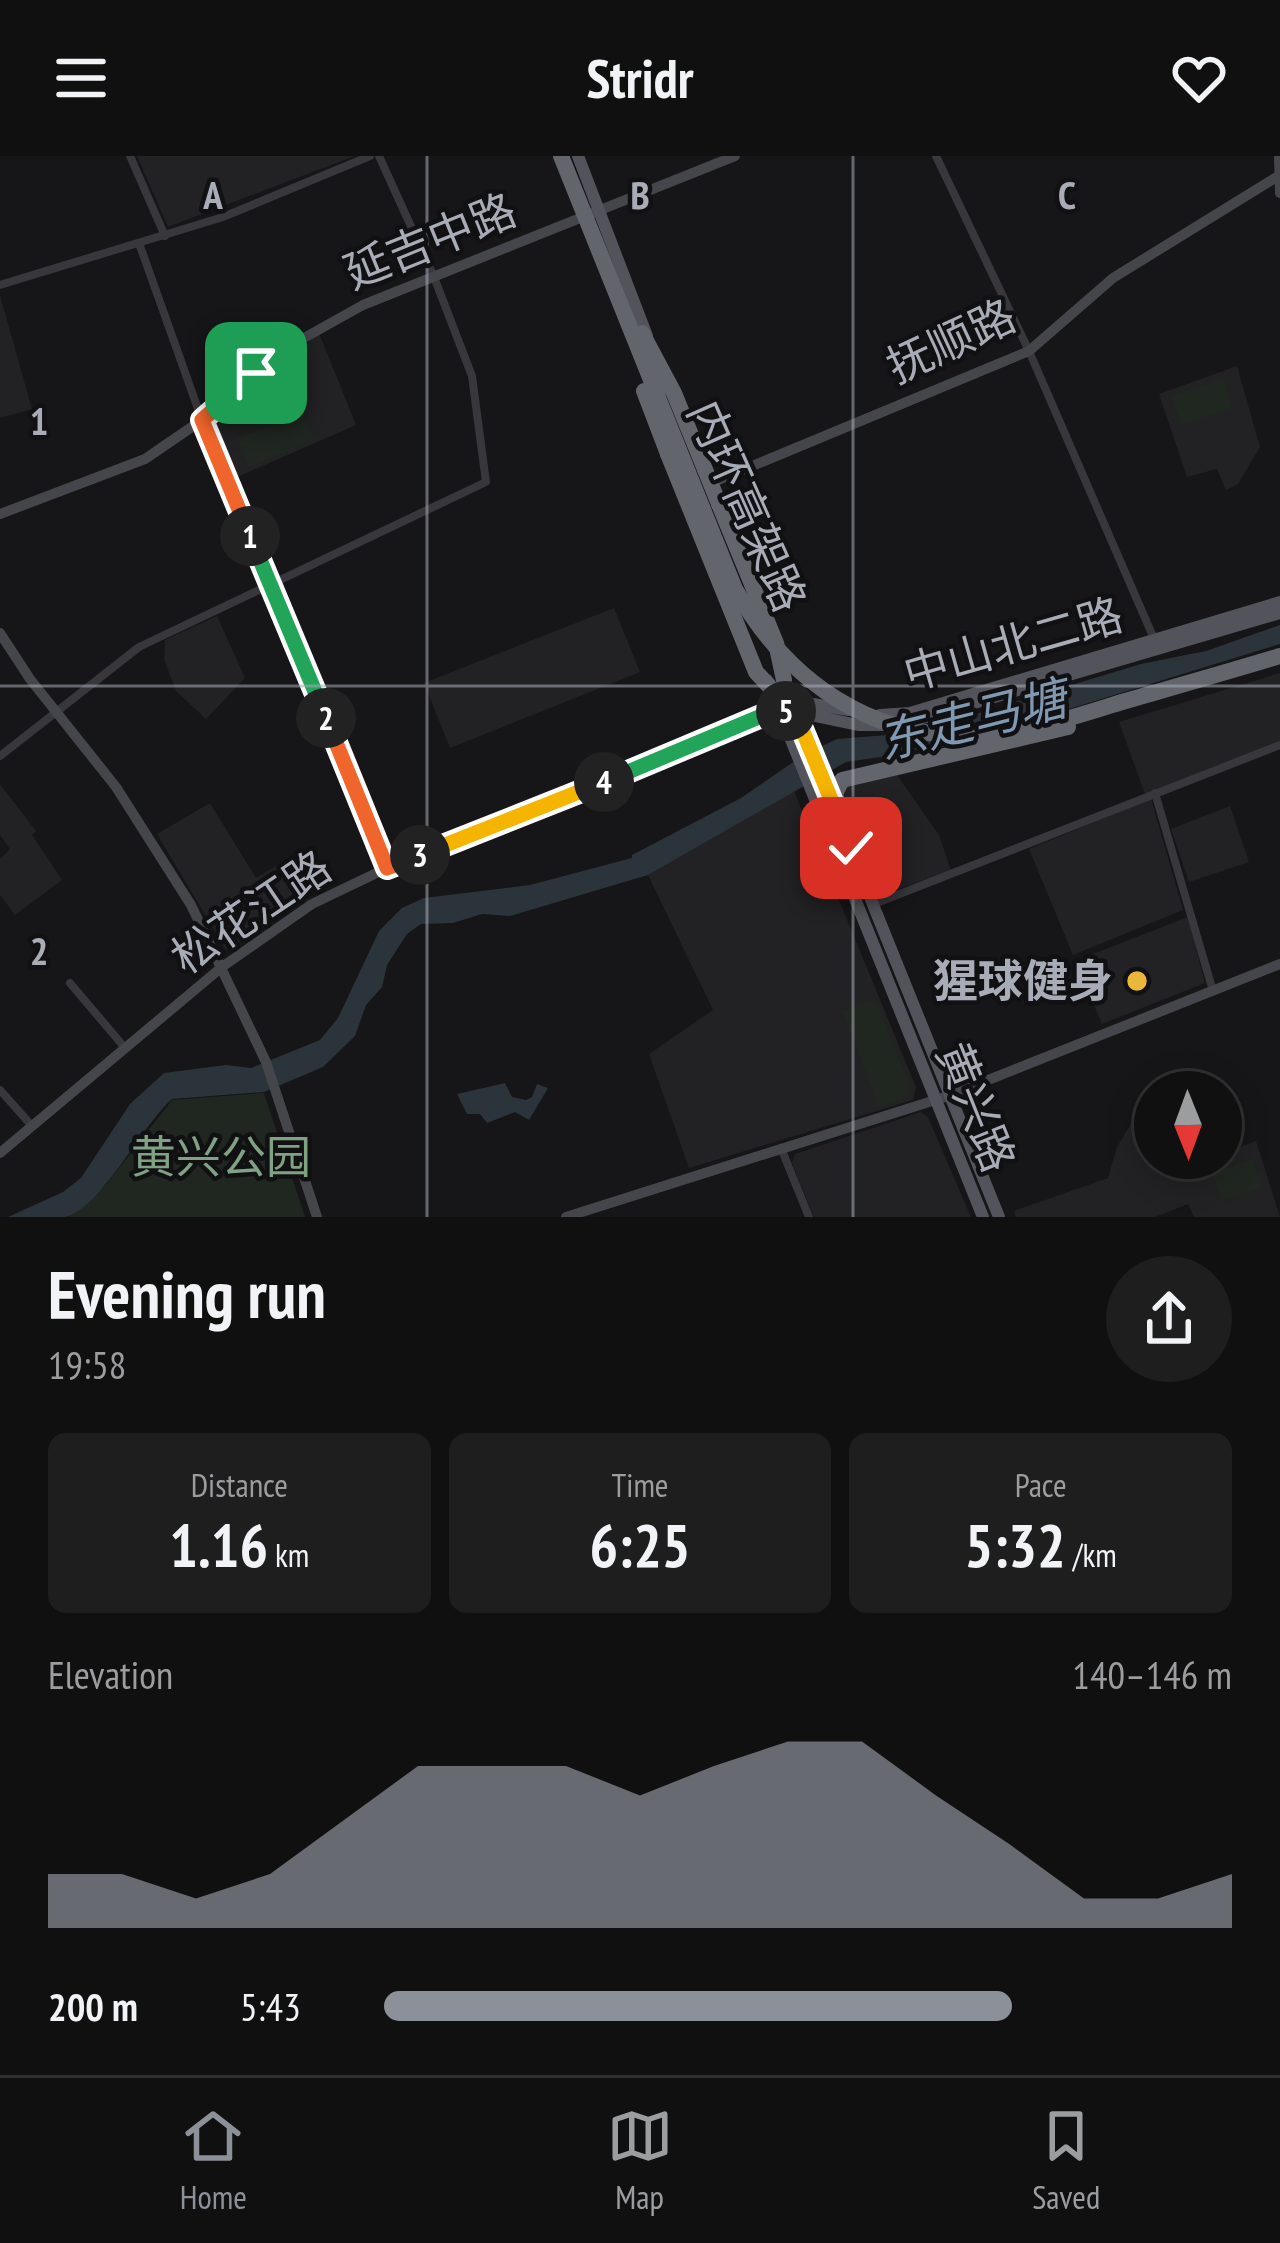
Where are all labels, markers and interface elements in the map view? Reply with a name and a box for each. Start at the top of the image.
text: Stridr [586,43,694,113]
icon: menu [48,45,114,111]
icon: heart [1166,45,1232,111]
text: A [202,169,223,220]
text: B [630,169,650,220]
text: C [1058,169,1076,220]
street label: 延吉中路 [335,179,524,301]
street label: 抚顺路 [877,285,1024,395]
pin [205,322,307,424]
icon: arrive [223,340,289,406]
street label: 内环高架路 [676,391,820,620]
text: 1 [30,395,48,446]
pin: 1 [220,506,280,566]
text: 1 [242,514,258,557]
street label: 中山北二路 [897,584,1129,702]
water label: 东走马塘 [871,664,1079,772]
pin: 5 [756,681,816,741]
pin: 2 [296,688,356,748]
text: 5 [778,689,794,732]
text: 2 [318,696,334,739]
pin: 4 [574,752,634,812]
text: 4 [596,760,612,803]
pin [800,797,902,899]
icon: check [818,815,884,881]
pin: 3 [390,825,450,885]
text: 3 [412,833,428,876]
street label: 松花江路 [160,837,341,986]
text: 2 [30,925,48,976]
place label: 猩球健身 [933,951,1113,1009]
marker: 猩球健身 [1124,968,1150,994]
street label: 黄兴路 [925,1033,1029,1180]
north arrow [1134,1071,1242,1179]
map controls [1134,1071,1242,1179]
park label: 黄兴公园 [131,1127,311,1185]
text: Evening run [48,1251,326,1336]
button: share [1106,1256,1232,1382]
text: 19:58 [48,1339,126,1390]
text: Distance [191,1463,288,1506]
text: Time [611,1463,669,1506]
text: Pace [1015,1463,1067,1506]
text: 1.16 [169,1506,268,1584]
text: 6:25 [589,1506,691,1584]
text: 5:32 [965,1506,1066,1584]
text: km [268,1533,309,1576]
text: /km [1066,1533,1117,1576]
text: Elevation [48,1649,173,1700]
text: 140–146 m [1072,1649,1232,1700]
text: 200 m [48,1981,138,2032]
text: 5:43 [240,1981,301,2032]
tab: Home [180,2103,247,2218]
tab: Map [607,2103,673,2218]
tab: Saved [1032,2103,1100,2218]

